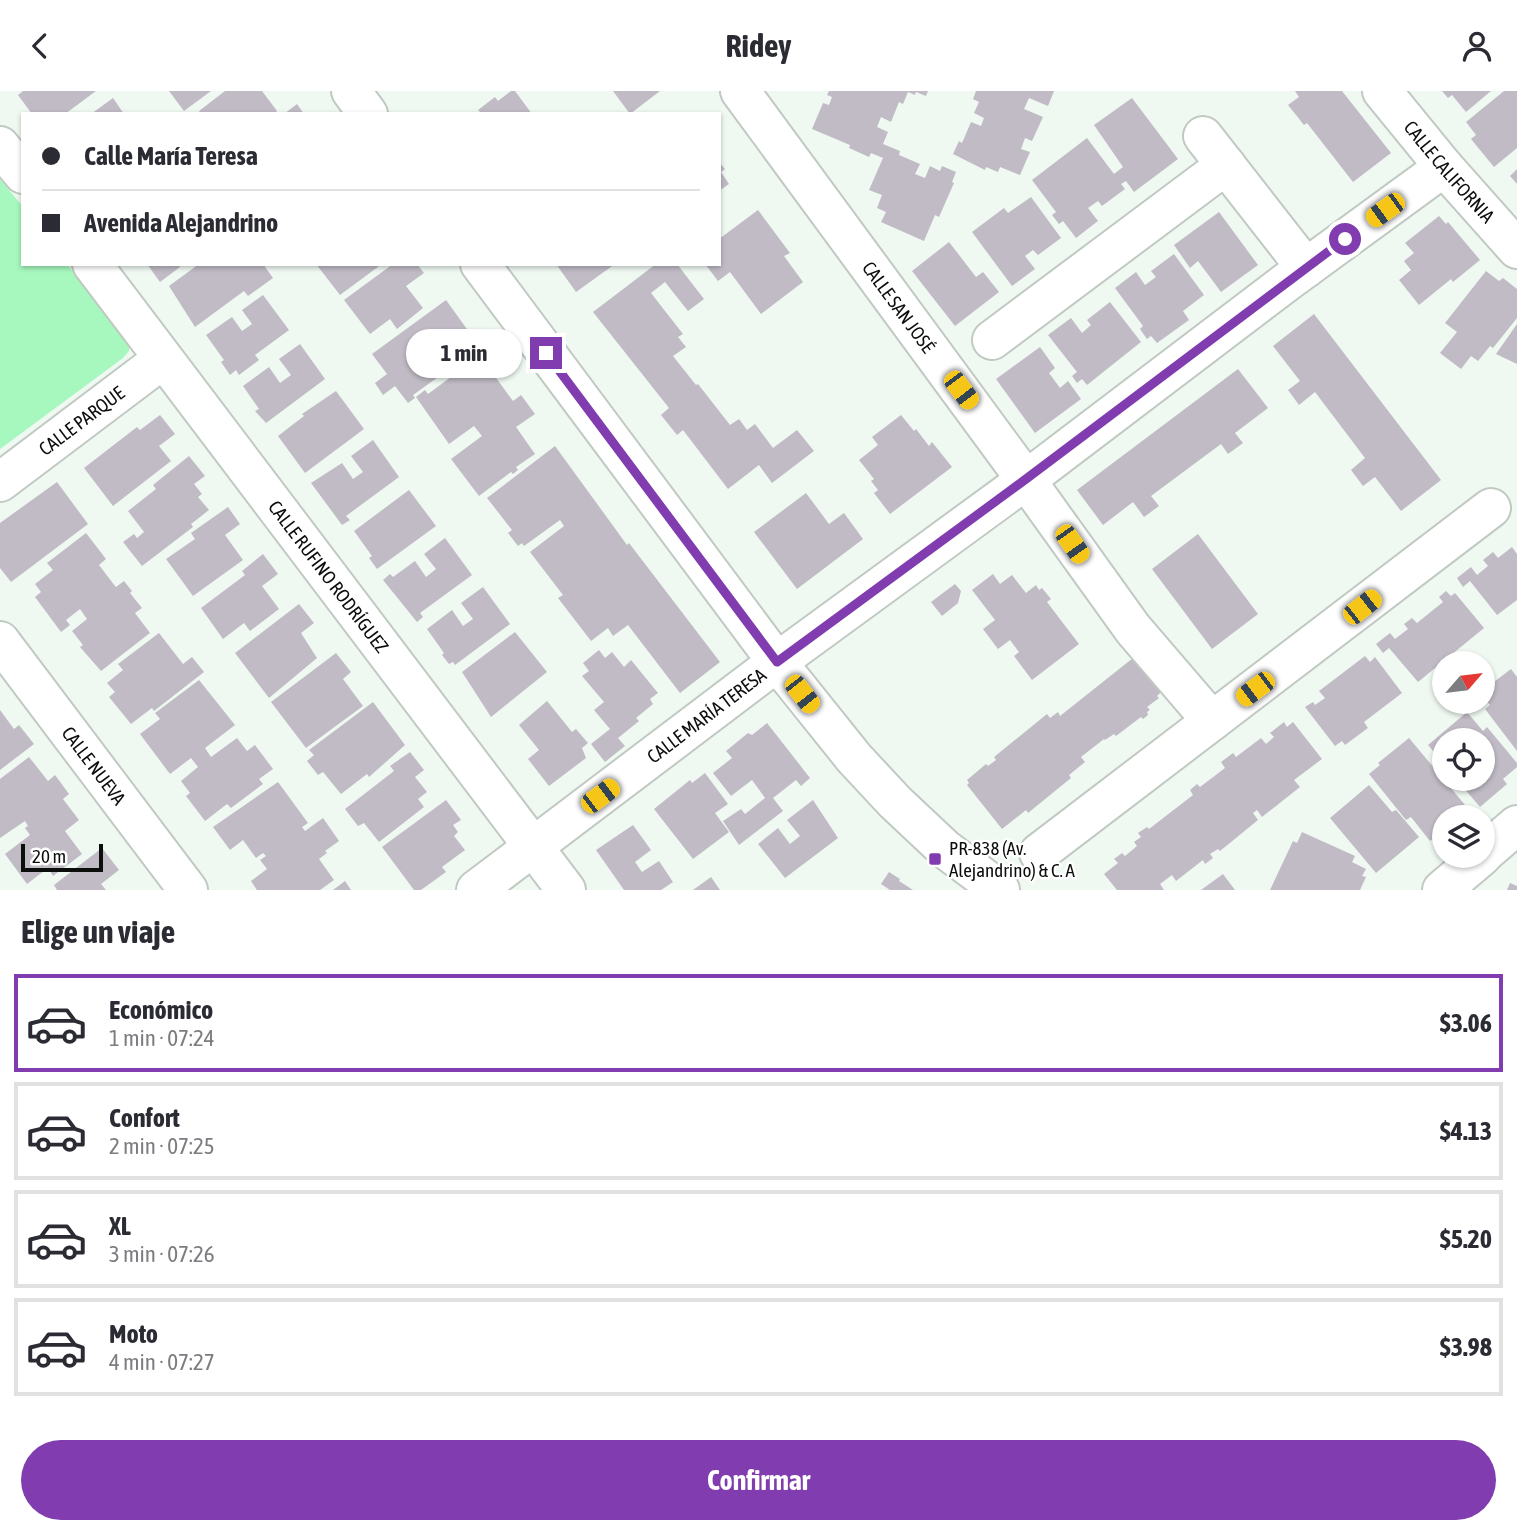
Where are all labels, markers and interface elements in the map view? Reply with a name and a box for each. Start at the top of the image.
icon: back [21,27,59,65]
text: Ridey [726,27,791,64]
icon: person [1458,27,1496,65]
street label: CALLE CALIFORNIA [1400,116,1500,227]
text: Calle María Teresa [84,141,258,171]
car [1362,189,1409,231]
text: Avenida Alejandrino [84,208,278,238]
route start [1329,223,1361,255]
street label: CALLE SAN JOSÉ [858,257,940,357]
callout: 1 min [406,329,522,377]
route end [530,337,562,369]
text: 1 min [441,340,487,366]
car [940,367,983,413]
street label: CALLE PARQUE [35,381,128,460]
street label: CALLE RUFINO RODRÍGUEZ [264,496,393,657]
car [1052,521,1093,567]
car [1339,586,1386,628]
north arrow [1432,651,1494,714]
map controls [1432,651,1495,868]
street label: CALLE MARÍA TERESA [643,663,771,767]
car [1232,668,1279,710]
car [781,671,824,717]
street label: CALLE NUEVA [57,722,131,809]
button: locate [1432,728,1495,791]
car [577,775,624,817]
button: layers [1432,805,1495,868]
place label: PR-838 (Av. Alejandrino) & C. A [949,837,1076,881]
scale bar [21,841,103,873]
text: 20 m [32,845,66,867]
marker: PR-838 (Av. Alejandrino) & C. A [927,851,943,867]
text: Elige un viaje [21,913,175,950]
icon: car [25,992,88,1055]
text: Económico [109,995,213,1025]
text: $3.06 [1440,1008,1492,1038]
text: 1 min · 07:24 [109,1025,215,1051]
icon: car [25,1100,88,1163]
text: Confort [109,1103,180,1133]
text: $4.13 [1440,1116,1492,1146]
text: 2 min · 07:25 [109,1133,215,1159]
icon: car [25,1208,88,1271]
text: XL [109,1211,131,1241]
text: $5.20 [1440,1224,1492,1254]
text: 3 min · 07:26 [109,1241,215,1267]
icon: car [25,1316,88,1379]
text: Moto [109,1319,158,1349]
text: $3.98 [1440,1332,1492,1362]
text: 4 min · 07:27 [109,1349,215,1375]
button: Confirmar [21,1440,1496,1520]

